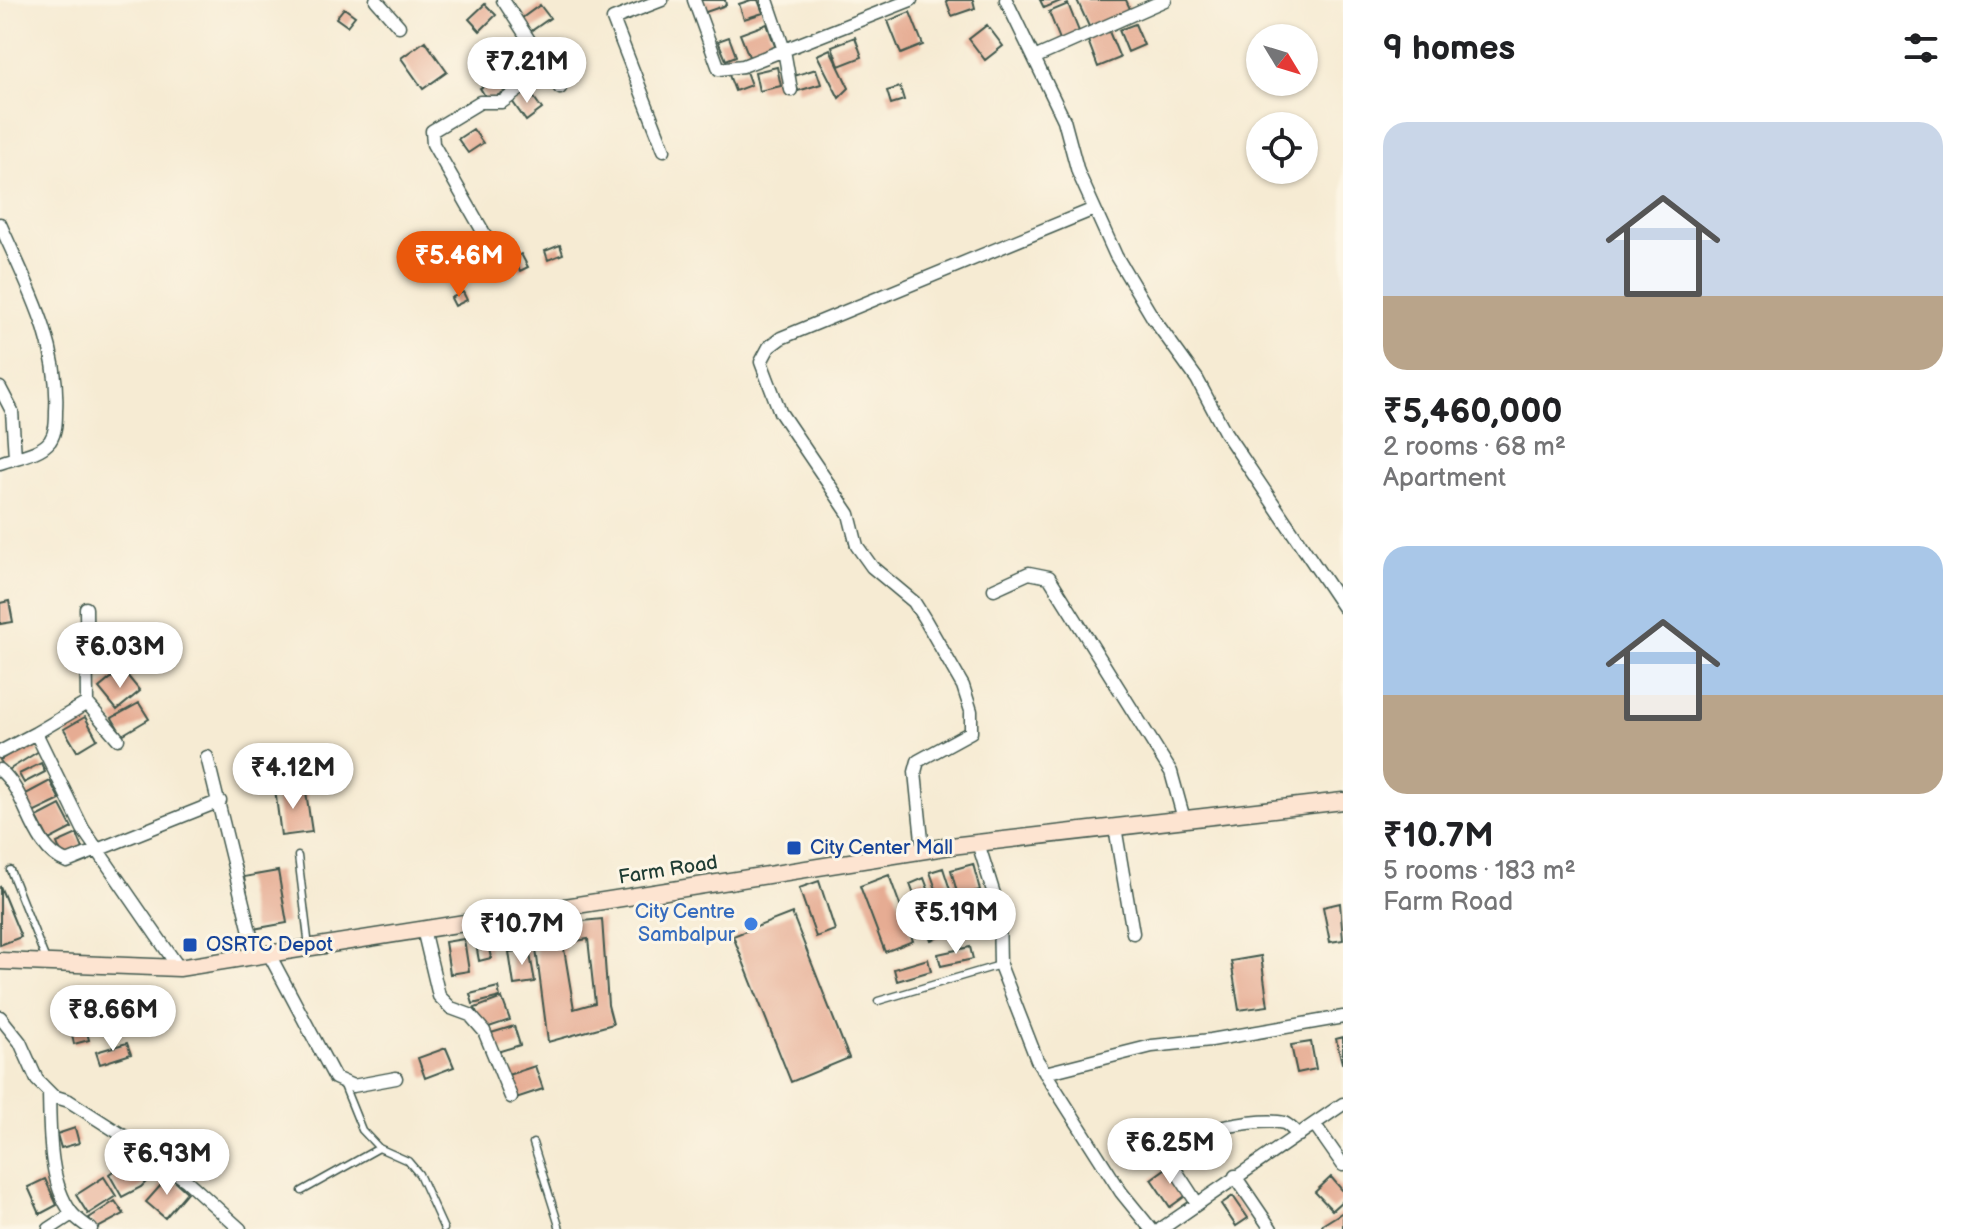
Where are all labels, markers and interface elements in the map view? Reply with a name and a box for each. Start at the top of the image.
north arrow [1246,24,1318,96]
map controls [1246,24,1318,184]
icon: filters [1899,26,1943,70]
text: 9 homes [1383,28,1515,69]
pin: ₹7.21M [462,37,592,105]
text: ₹7.21M [485,47,569,78]
button: locate [1246,112,1318,184]
icon: home [1591,174,1735,318]
pin: ₹5.46M [394,231,524,299]
text: ₹5.46M [414,241,504,272]
text: ₹5,460,000 [1383,391,1563,432]
text: 2 rooms · 68 m² [1383,432,1566,463]
text: Apartment [1383,463,1506,494]
icon: home [1591,598,1735,742]
pin: ₹6.03M [55,622,185,690]
text: ₹6.03M [75,632,165,663]
pin: ₹4.12M [228,743,358,811]
text: ₹4.12M [251,753,335,784]
text: ₹10.7M [1383,815,1494,856]
place label: City Center Mall [810,836,953,860]
marker: City Center Mall [785,839,803,857]
street label: Farm Road [617,850,719,890]
text: 5 rooms · 183 m² [1383,856,1576,887]
text: Farm Road [1383,887,1513,918]
pin: ₹5.19M [891,888,1021,956]
text: ₹5.19M [914,898,998,929]
pin: ₹10.7M [457,899,587,967]
place label: City Centre Sambalpur [635,900,736,947]
text: ₹10.7M [480,909,564,940]
marker: City Centre Sambalpur [742,915,760,933]
place label: OSRTC Depot [206,933,333,957]
marker: OSRTC Depot [181,936,199,954]
pin: ₹8.66M [48,985,178,1053]
text: ₹8.66M [68,995,158,1026]
pin: ₹6.25M [1105,1118,1235,1186]
text: ₹6.25M [1125,1128,1215,1159]
pin: ₹6.93M [102,1129,232,1197]
text: ₹6.93M [122,1139,212,1170]

